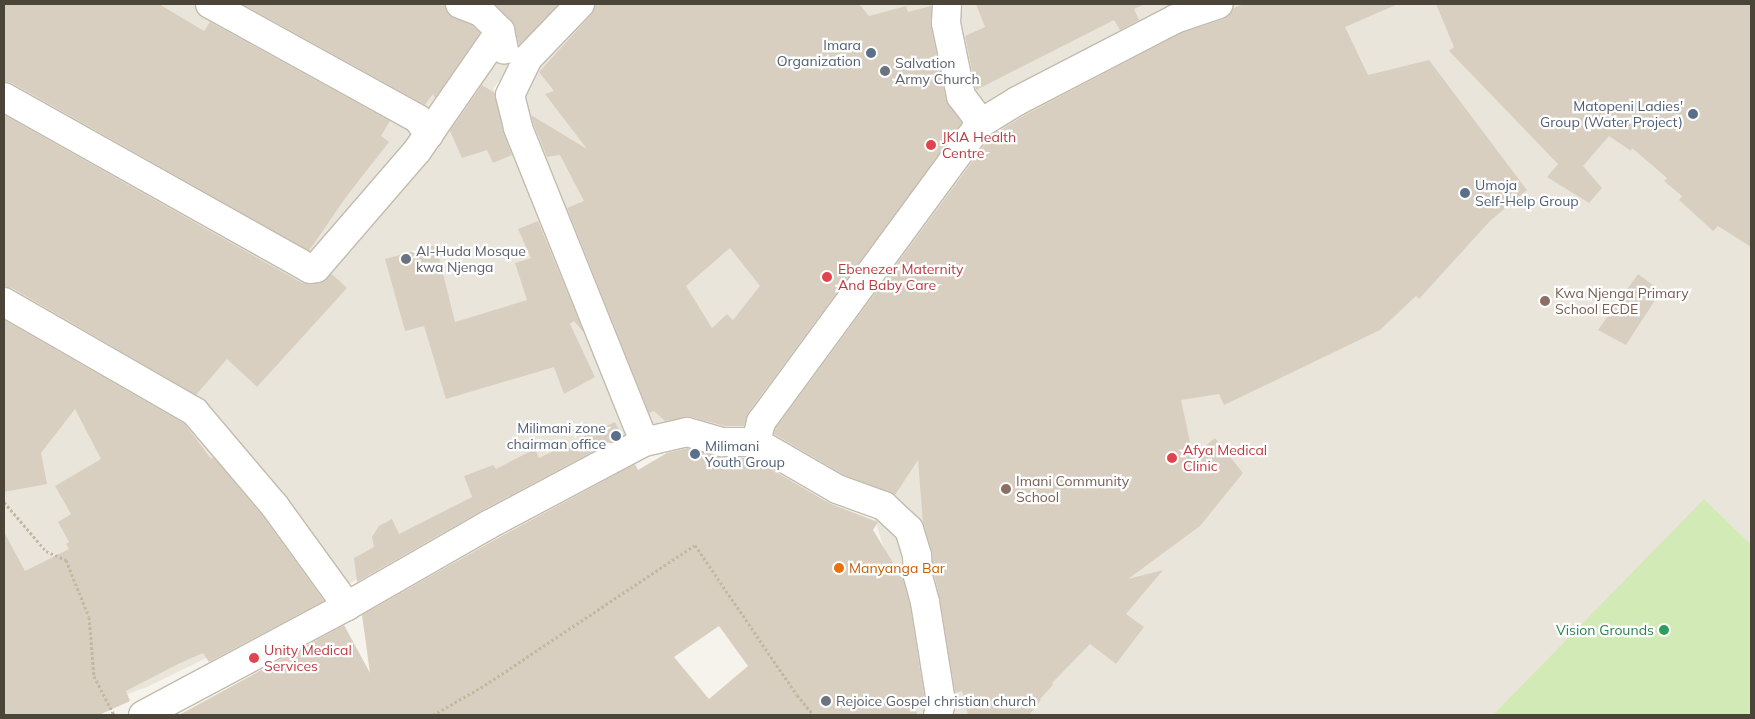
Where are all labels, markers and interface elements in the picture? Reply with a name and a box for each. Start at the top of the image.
place label: Imara Organization [777,37,861,70]
marker: Imara Organization [865,47,877,59]
place label: Salvation Army Church [895,55,980,88]
marker: Salvation Army Church [879,65,891,77]
place label: Matopeni Ladies' Group (Water Project) [1540,98,1683,130]
marker: Matopeni Ladies' Group (Water Project) [1687,108,1699,120]
place label: JKIA Health Centre [942,129,1016,162]
marker: JKIA Health Centre [924,138,938,152]
place label: Umoja Self-Help Group [1475,177,1579,210]
marker: Umoja Self-Help Group [1459,187,1471,199]
place label: Al-Huda Mosque kwa Njenga [416,243,526,276]
marker: Al-Huda Mosque kwa Njenga [400,253,412,265]
place label: Ebenezer Maternity And Baby Care [838,261,963,294]
marker: Ebenezer Maternity And Baby Care [820,270,834,284]
place label: Kwa Njenga Primary School ECDE [1555,285,1689,318]
marker: Kwa Njenga Primary School ECDE [1539,295,1551,307]
place label: Milimani zone chairman office [507,420,606,452]
marker: Milimani zone chairman office [610,430,622,442]
place label: Milimani Youth Group [705,438,785,471]
place label: Afya Medical Clinic [1183,442,1267,474]
marker: Milimani Youth Group [689,448,701,460]
marker: Afya Medical Clinic [1165,451,1179,465]
place label: Imani Community School [1016,473,1129,506]
marker: Imani Community School [1000,483,1012,495]
place label: Manyanga Bar [849,560,945,576]
marker: Manyanga Bar [833,562,845,574]
place label: Vision Grounds [1556,622,1654,638]
marker: Vision Grounds [1658,624,1670,636]
place label: Unity Medical Services [264,642,352,674]
marker: Unity Medical Services [248,652,260,664]
place label: Rejoice Gospel christian church [836,693,1036,709]
marker: Rejoice Gospel christian church [820,695,832,707]

